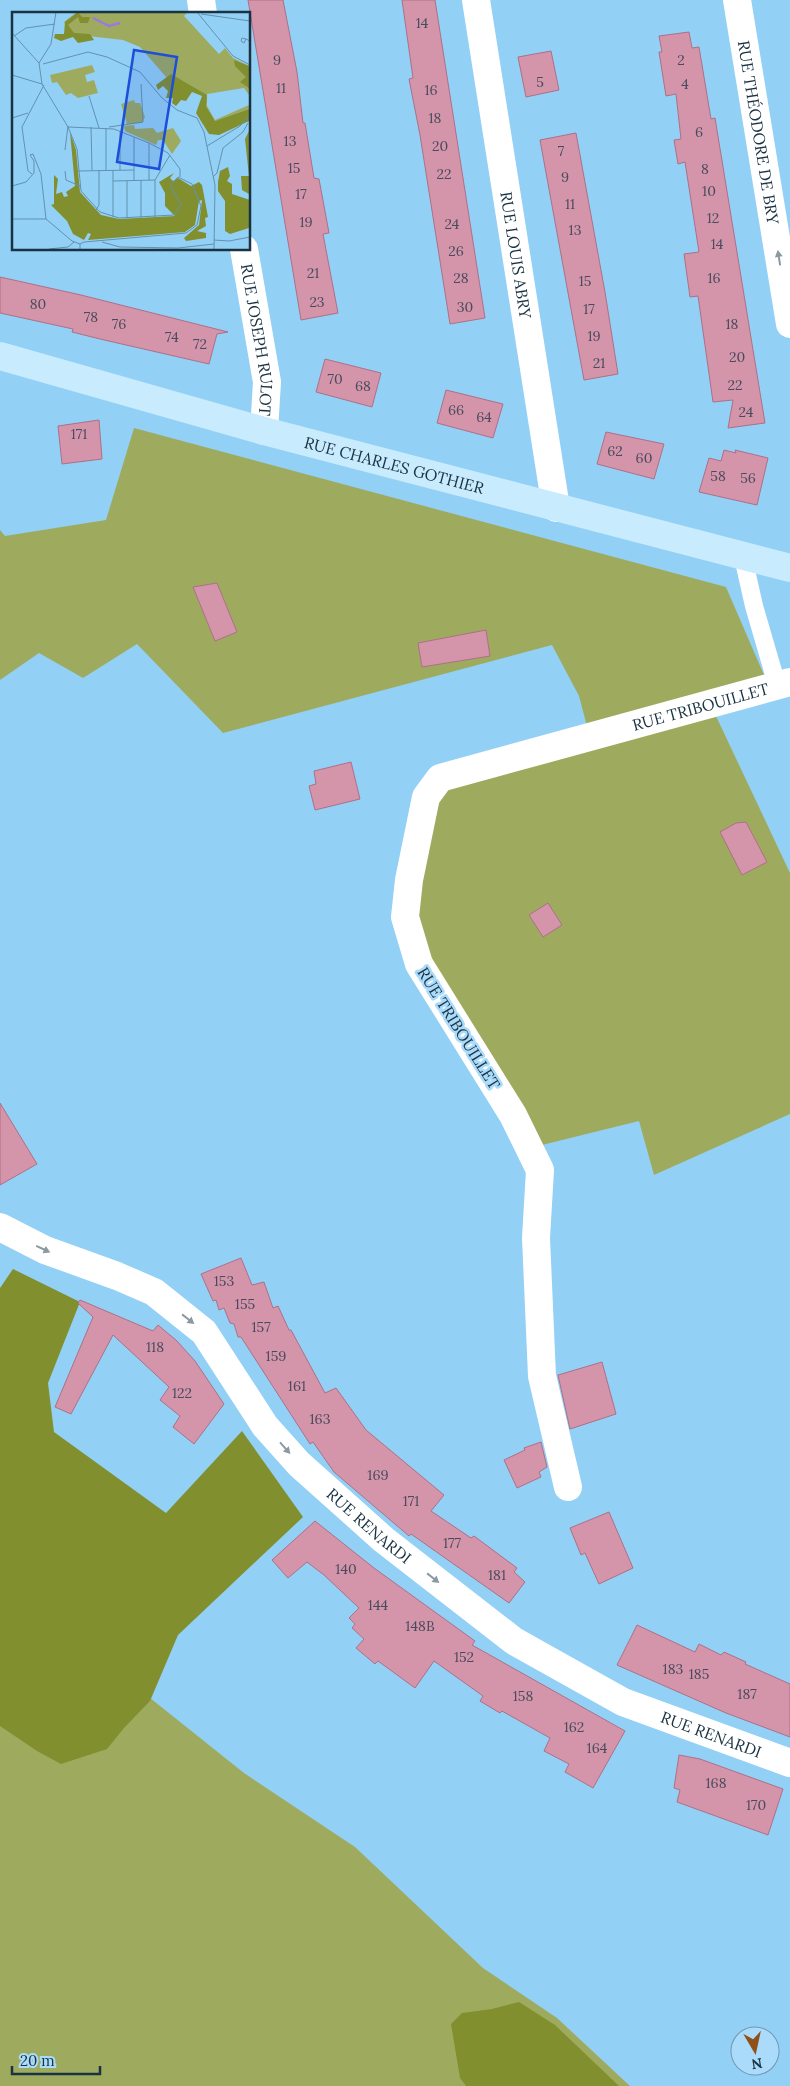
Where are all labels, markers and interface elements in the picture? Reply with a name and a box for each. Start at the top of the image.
inset map [12,12,250,250]
house number: 14 [416,14,429,32]
street label: RUE THÉODORE DE BRY [734,39,784,226]
house number: 9 [273,51,281,69]
house number: 2 [677,51,685,69]
house number: 5 [536,73,544,91]
house number: 4 [681,75,689,93]
house number: 11 [276,79,286,97]
house number: 16 [424,81,438,99]
house number: 18 [429,109,442,127]
house number: 6 [695,123,703,141]
house number: 13 [284,132,297,150]
house number: 20 [432,137,448,155]
house number: 7 [558,142,565,160]
house number: 15 [288,159,300,177]
house number: 8 [701,160,709,178]
house number: 22 [436,165,452,183]
house number: 9 [561,168,569,186]
house number: 10 [702,182,716,200]
house number: 17 [295,185,307,203]
street label: RUE LOUIS ABRY [496,190,536,321]
house number: 11 [565,195,575,213]
house number: 12 [707,209,719,227]
house number: 19 [299,213,313,231]
house number: 24 [445,215,460,233]
house number: 13 [569,221,582,239]
house number: 14 [711,235,724,253]
house number: 26 [448,242,464,260]
one-way arrow [775,250,783,266]
street label: RUE JOSEPH RULOT [237,262,277,416]
house number: 21 [307,264,319,282]
house number: 28 [453,269,469,287]
house number: 16 [707,269,721,287]
house number: 15 [579,272,591,290]
house number: 23 [309,293,325,311]
house number: 80 [30,295,46,313]
house number: 30 [457,298,473,316]
house number: 17 [583,300,595,318]
house number: 78 [84,308,98,326]
house number: 76 [112,315,126,333]
house number: 18 [726,315,739,333]
house number: 19 [587,327,601,345]
house number: 74 [165,328,179,346]
house number: 72 [193,335,207,353]
house number: 20 [729,348,745,366]
house number: 21 [593,354,605,372]
house number: 70 [327,370,343,388]
house number: 22 [727,376,743,394]
house number: 68 [355,377,371,395]
house number: 66 [448,401,464,419]
house number: 24 [739,403,754,421]
house number: 64 [476,408,492,426]
house number: 171 [71,425,87,443]
street label: RUE CHARLES GOTHIER [302,432,487,498]
house number: 62 [607,442,623,460]
house number: 60 [636,449,652,467]
house number: 58 [710,467,726,485]
house number: 56 [740,469,756,487]
street label: RUE TRIBOUILLET [630,678,771,735]
street label: RUE TRIBOUILLET [413,963,505,1093]
one-way arrow [36,1245,50,1253]
house number: 153 [214,1272,234,1290]
house number: 155 [235,1295,255,1313]
one-way arrow [181,1314,195,1324]
house number: 157 [251,1318,271,1336]
house number: 118 [146,1338,164,1356]
house number: 159 [266,1347,286,1365]
house number: 161 [288,1377,306,1395]
house number: 122 [172,1384,192,1402]
house number: 163 [310,1410,331,1428]
one-way arrow [279,1442,291,1454]
house number: 169 [367,1466,389,1484]
street label: RUE RENARDI [323,1484,416,1568]
house number: 171 [403,1492,419,1510]
house number: 177 [443,1534,462,1552]
house number: 140 [335,1560,357,1578]
house number: 181 [488,1566,506,1584]
one-way arrow [426,1573,440,1583]
house number: 144 [368,1596,389,1614]
house number: 148B [405,1617,435,1635]
house number: 152 [454,1648,474,1666]
house number: 183 [663,1660,684,1678]
house number: 185 [689,1665,709,1683]
house number: 187 [737,1685,757,1703]
house number: 158 [513,1687,533,1705]
street label: RUE RENARDI [658,1707,764,1762]
house number: 162 [564,1718,584,1736]
house number: 164 [587,1739,608,1757]
house number: 168 [705,1774,727,1792]
house number: 170 [746,1796,766,1814]
north arrow [730,2026,780,2076]
scale bar [12,2044,100,2076]
text: 20 m [20,2051,55,2070]
text: N [750,2054,764,2074]

